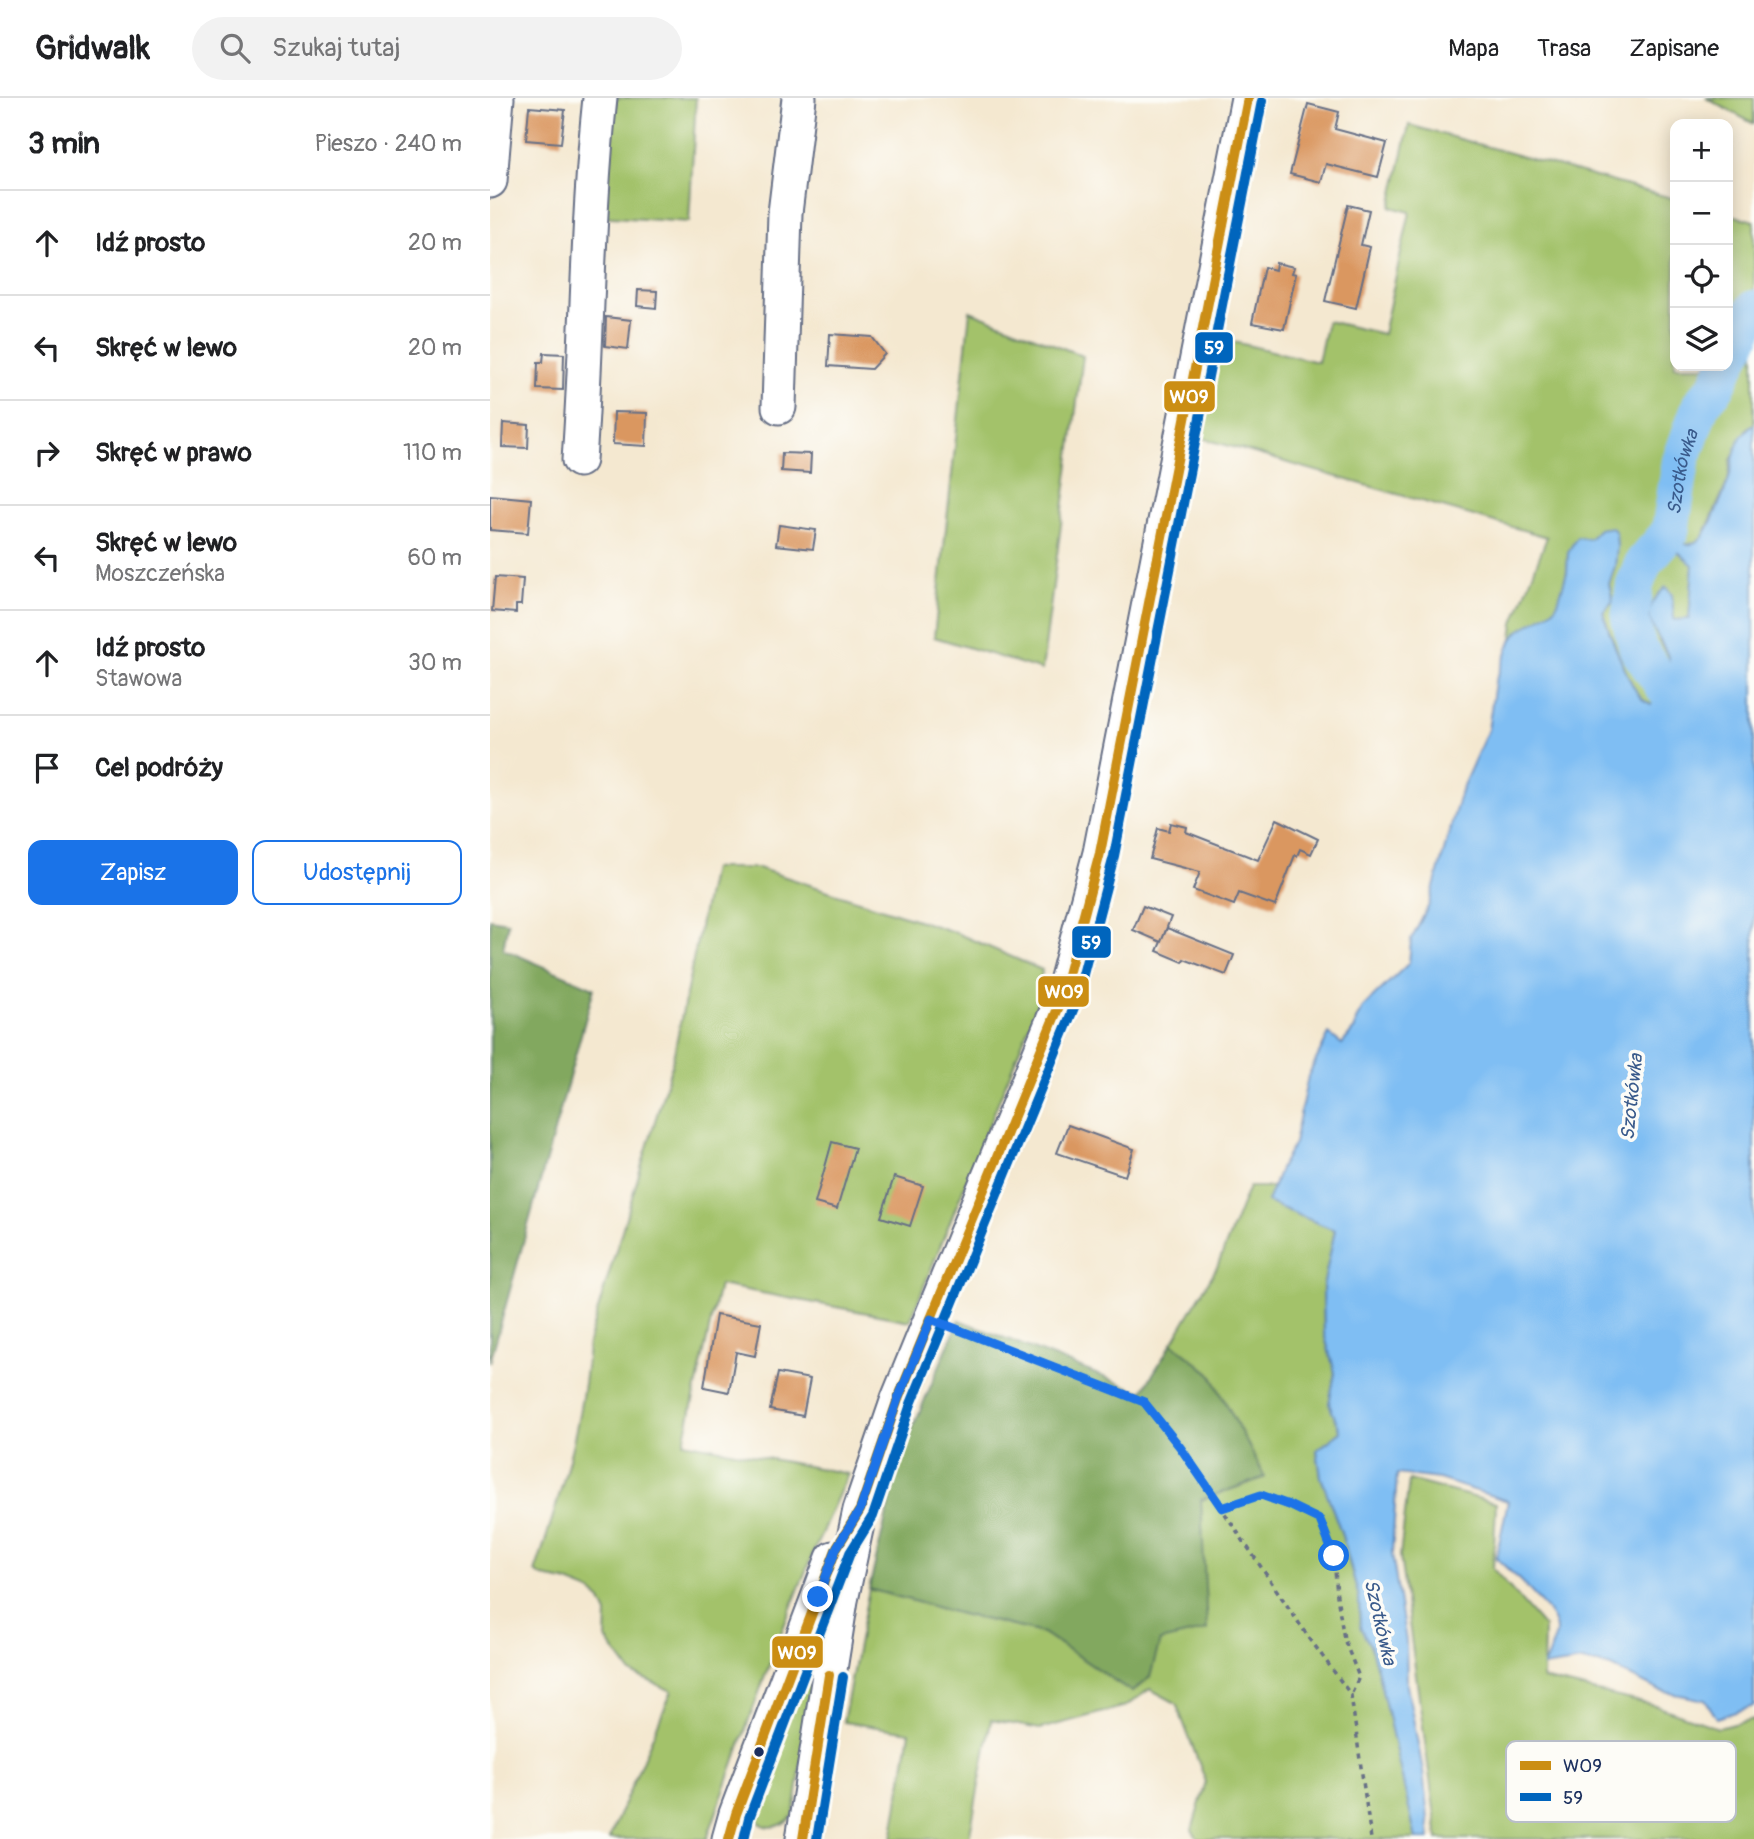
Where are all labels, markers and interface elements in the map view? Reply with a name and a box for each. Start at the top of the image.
search box [192,17,682,80]
text: Gridwalk [35,28,150,69]
icon: search [216,29,254,67]
text: Szukaj tutaj [272,32,400,64]
text: Mapa [1448,34,1499,63]
text: Trasa [1537,34,1591,63]
text: Zapisane [1629,34,1719,63]
map controls [1670,119,1733,371]
button: + [1670,119,1733,182]
text: 3 min [28,125,100,162]
text: Pieszo · 240 m [315,129,462,158]
button: − [1670,182,1733,245]
icon: ahead [28,224,66,262]
text: Idź prosto [95,227,205,259]
text: 20 m [408,228,462,257]
button: locate [1670,245,1733,308]
button: layers [1670,308,1733,371]
icon: left [28,329,66,367]
line badge: 59 [1194,331,1234,364]
text: Skręć w lewo [95,332,237,364]
text: 20 m [408,333,462,362]
text: 59 [1204,336,1224,360]
line badge: W09 [1163,380,1216,413]
text: W09 [1170,385,1209,409]
water label: Szotkówka [1662,425,1704,516]
icon: right [28,434,66,472]
text: Skręć w prawo [95,437,252,469]
text: 110 m [403,438,462,467]
text: Skręć w lewo [95,527,237,559]
icon: left [28,539,66,577]
text: 60 m [407,543,462,572]
text: Moszczeńska [95,559,225,588]
text: Idź prosto [95,632,205,664]
icon: ahead [28,644,66,682]
text: 30 m [408,648,462,677]
text: Stawowa [95,664,182,693]
icon: arrive [28,749,66,787]
text: Cel podróży [95,752,223,784]
button: Zapisz [28,840,238,905]
button: Udostępnij [252,840,462,905]
line badge: 59 [1071,925,1112,959]
text: 59 [1081,931,1101,955]
line badge: W09 [1037,975,1090,1008]
text: W09 [1045,980,1084,1004]
water label: Szotkówka [1616,1052,1649,1141]
route start [1318,1540,1349,1571]
water label: Szotkówka [1359,1577,1402,1668]
route end [802,1581,833,1612]
line badge: W09 [771,1635,824,1669]
text: W09 [778,1641,817,1665]
legend [1506,1741,1736,1822]
unlabelled marker [752,1745,766,1759]
text: W09 [1563,1754,1602,1778]
text: 59 [1563,1786,1583,1810]

